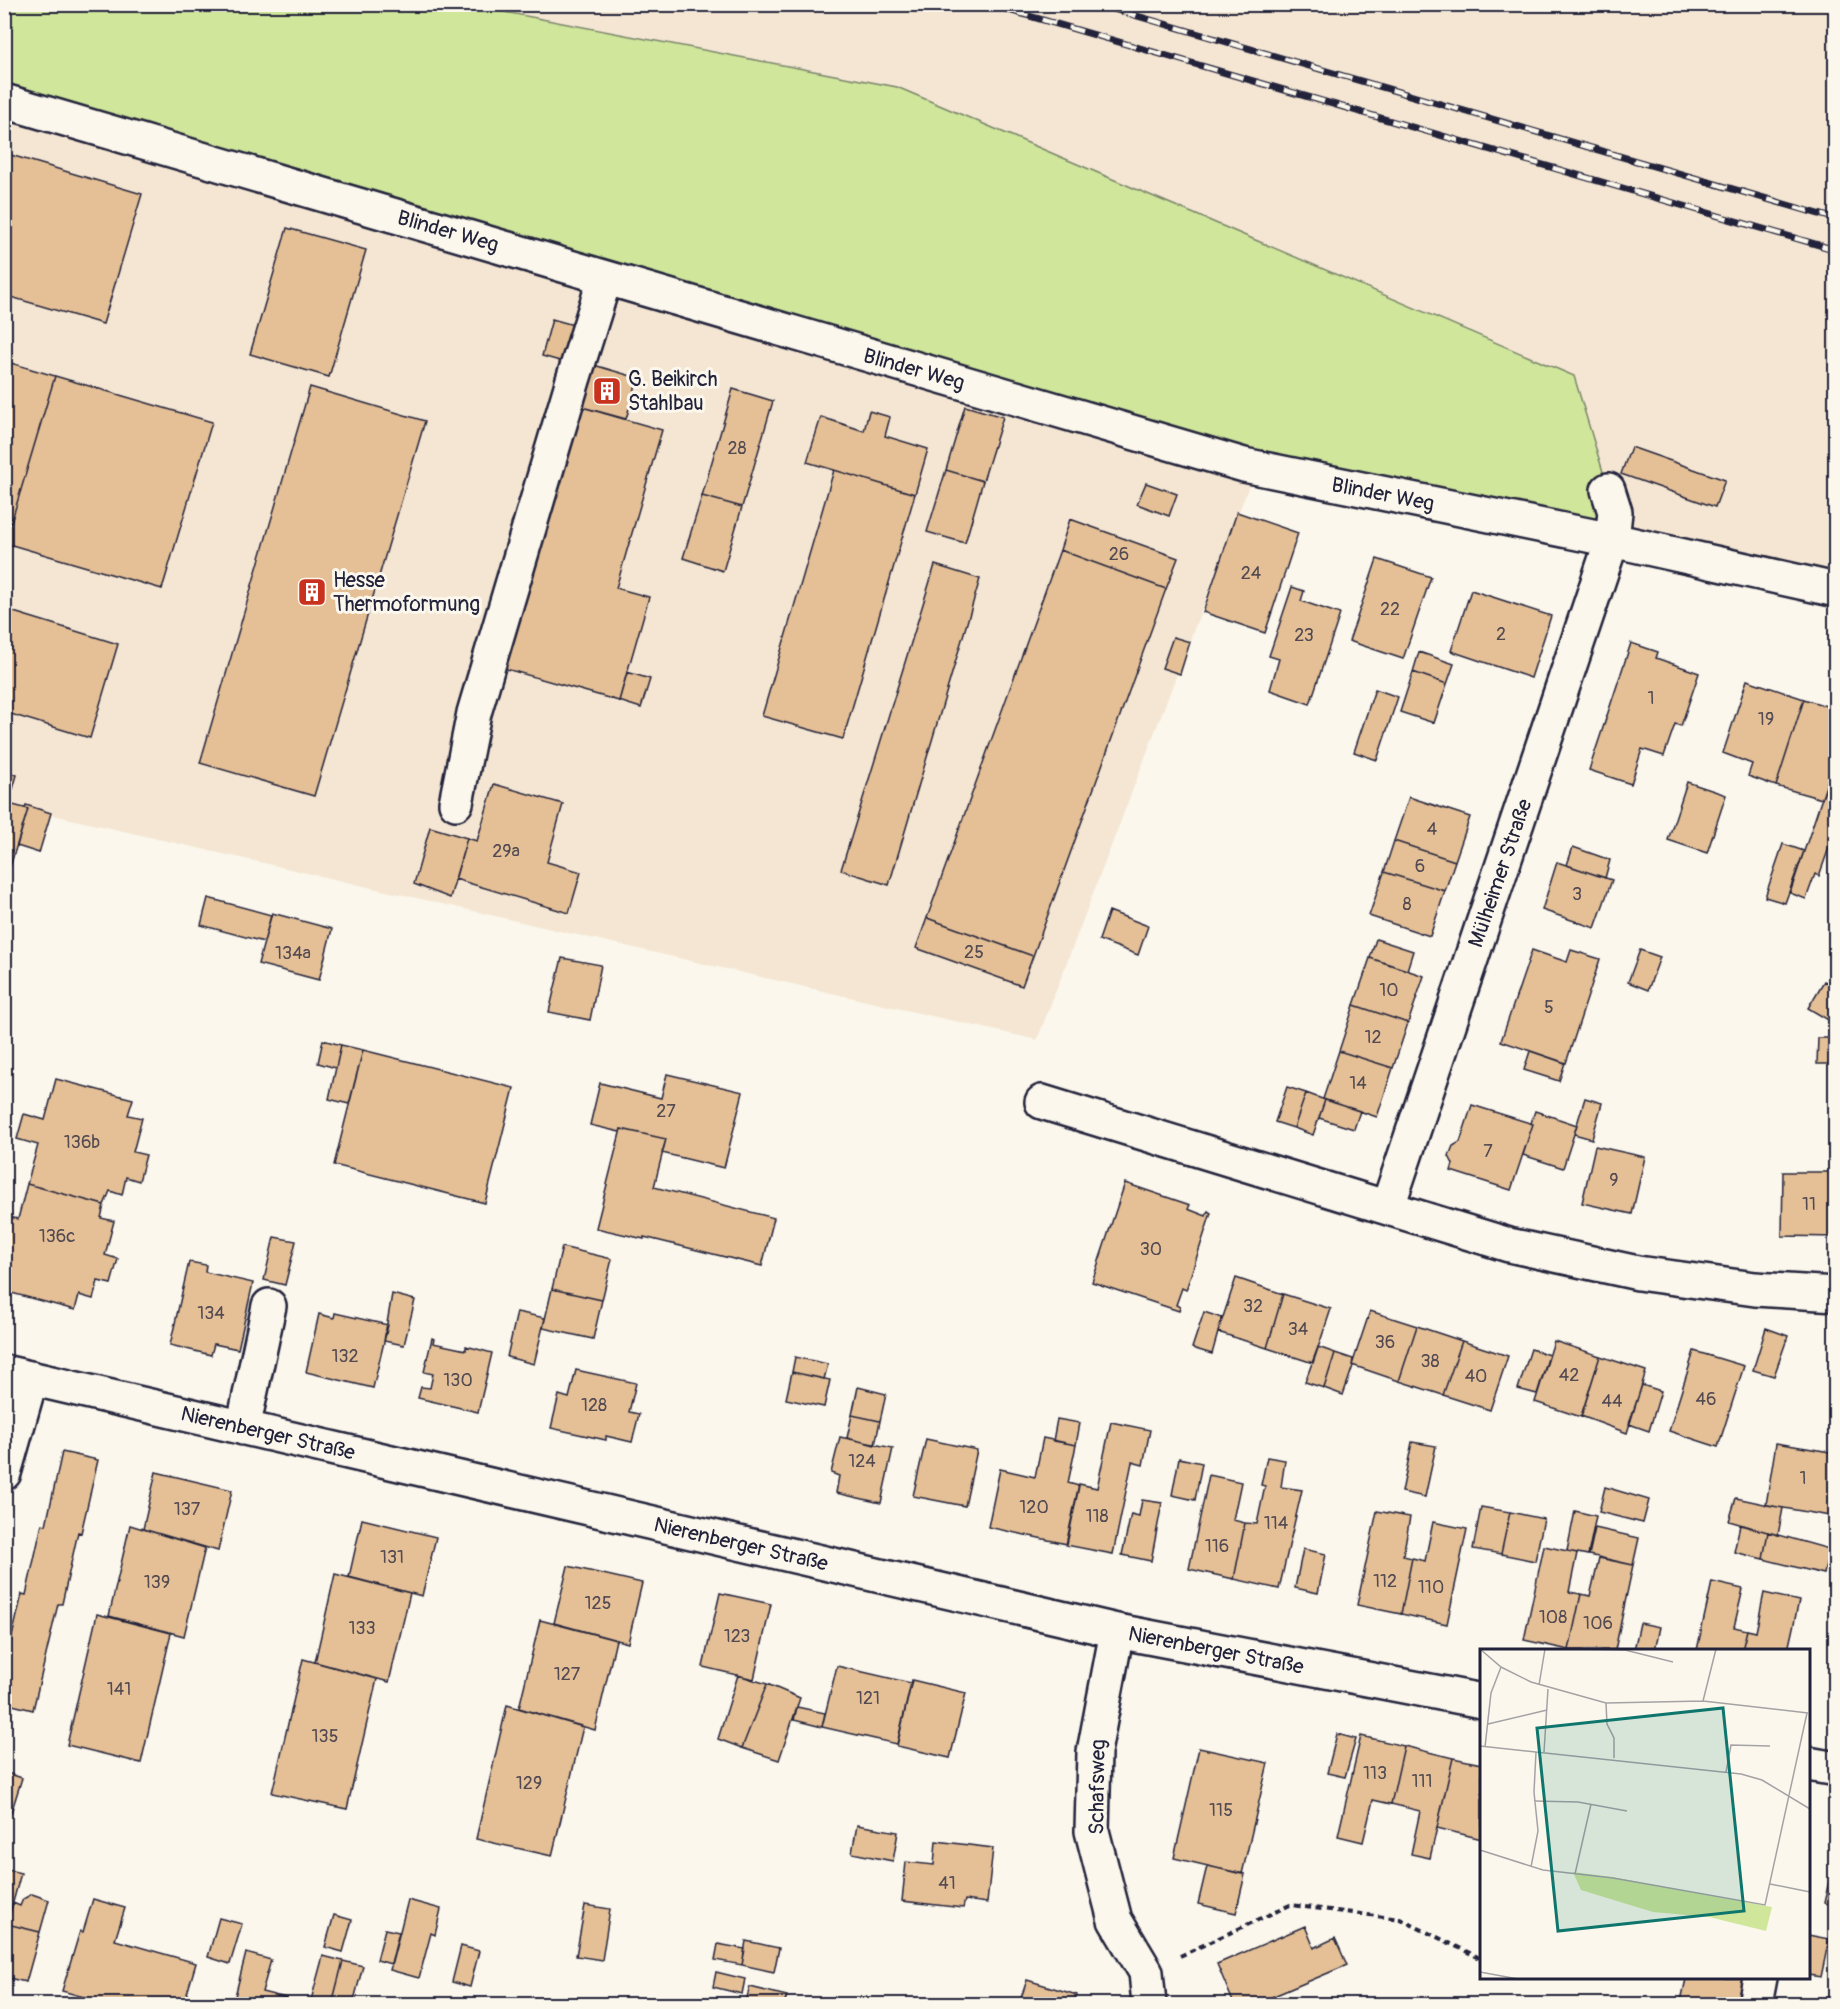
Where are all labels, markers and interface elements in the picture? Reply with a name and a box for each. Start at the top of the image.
street label: Blinder Weg [394,204,502,259]
street label: Blinder Weg [860,342,968,397]
place label: G. Beikirch Stahlbau [628,366,718,417]
building icon: G. Beikirch Stahlbau [591,375,623,407]
house number: 28 [727,437,747,460]
street label: Blinder Weg [1329,471,1437,518]
house number: 26 [1109,543,1129,566]
house number: 24 [1241,562,1262,585]
place label: Hesse Thermoformung [333,567,480,618]
building icon: Hesse Thermoformung [296,576,328,608]
house number: 22 [1380,598,1400,621]
house number: 2 [1496,623,1506,646]
house number: 23 [1294,624,1314,647]
house number: 1 [1647,687,1655,710]
house number: 19 [1758,708,1774,731]
street label: Mülheimer Straße [1462,795,1539,951]
house number: 4 [1427,818,1438,841]
house number: 29a [492,840,520,863]
house number: 6 [1415,855,1425,878]
house number: 3 [1572,883,1582,906]
house number: 8 [1402,893,1412,916]
house number: 25 [964,941,984,964]
house number: 134a [275,942,311,965]
house number: 10 [1379,979,1399,1002]
house number: 5 [1544,996,1554,1019]
house number: 12 [1364,1026,1382,1049]
house number: 14 [1349,1072,1367,1095]
house number: 27 [656,1100,676,1123]
house number: 136b [64,1131,100,1154]
house number: 7 [1483,1140,1493,1163]
house number: 9 [1609,1169,1619,1192]
house number: 11 [1802,1193,1816,1216]
house number: 136c [39,1225,75,1248]
house number: 30 [1140,1238,1162,1261]
house number: 32 [1243,1295,1263,1318]
house number: 134 [197,1302,225,1325]
house number: 34 [1288,1318,1309,1341]
house number: 36 [1375,1331,1395,1354]
house number: 132 [331,1345,359,1368]
house number: 38 [1420,1350,1440,1373]
house number: 42 [1559,1364,1579,1387]
house number: 40 [1465,1365,1487,1388]
house number: 130 [443,1369,473,1392]
house number: 46 [1696,1388,1716,1411]
house number: 44 [1602,1390,1623,1413]
house number: 128 [581,1394,607,1417]
street label: Nierenberger Straße [178,1400,358,1467]
house number: 124 [848,1450,876,1473]
house number: 1 [1799,1467,1807,1490]
house number: 120 [1019,1496,1049,1519]
house number: 137 [174,1498,201,1521]
house number: 118 [1085,1505,1109,1528]
street label: Nierenberger Straße [651,1511,831,1578]
house number: 114 [1264,1512,1289,1535]
house number: 116 [1205,1535,1229,1558]
house number: 131 [380,1546,404,1569]
house number: 112 [1373,1570,1397,1593]
house number: 139 [144,1571,170,1594]
house number: 110 [1418,1576,1444,1599]
house number: 125 [585,1592,611,1615]
house number: 108 [1539,1606,1567,1629]
house number: 106 [1583,1612,1613,1635]
house number: 133 [348,1617,376,1640]
street label: Nierenberger Straße [1126,1620,1307,1681]
house number: 123 [724,1625,750,1648]
inset map [1480,1649,1810,1979]
house number: 127 [554,1663,581,1686]
house number: 141 [107,1678,131,1701]
house number: 121 [856,1687,880,1710]
house number: 135 [312,1725,338,1748]
street label: Schafsweg [1083,1739,1112,1835]
house number: 113 [1363,1762,1387,1785]
house number: 111 [1411,1770,1433,1793]
house number: 129 [516,1772,542,1795]
house number: 115 [1209,1799,1233,1822]
house number: 41 [938,1872,956,1895]

